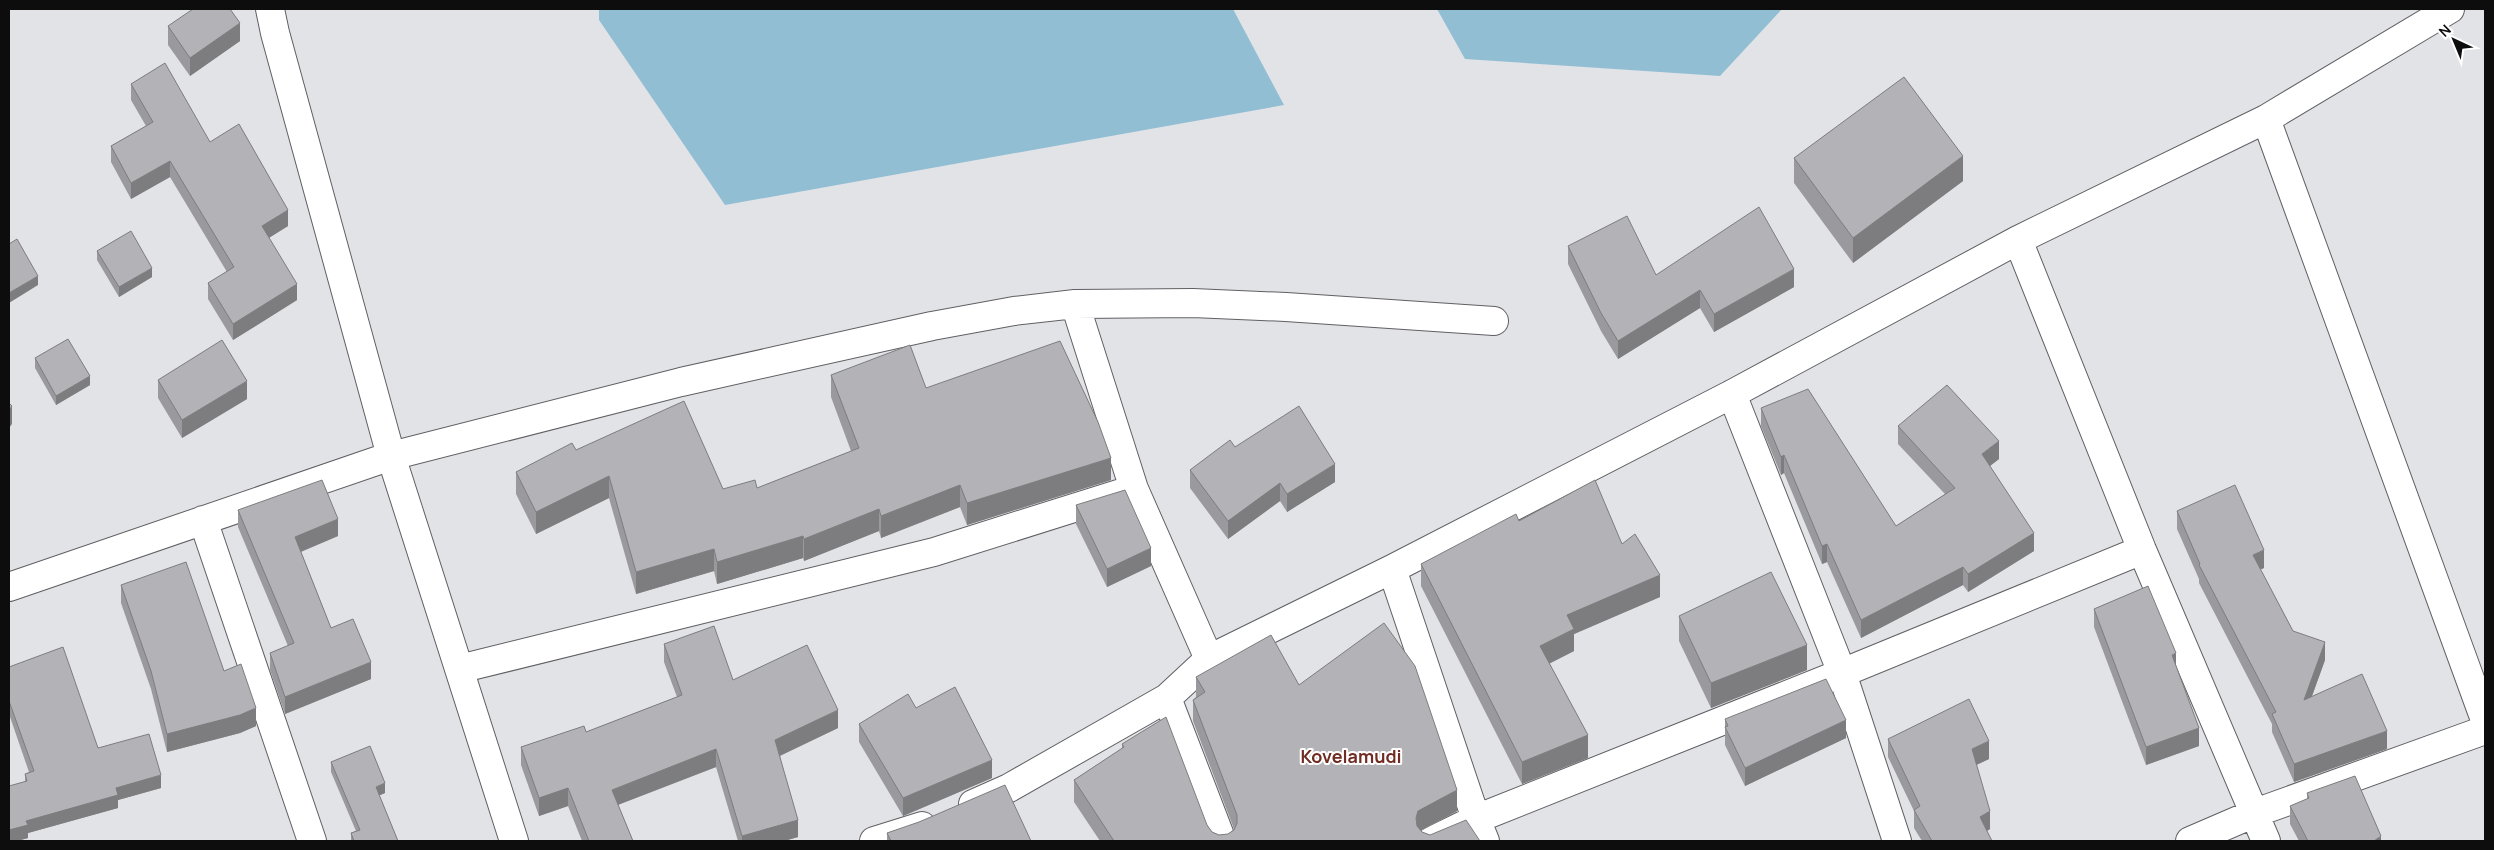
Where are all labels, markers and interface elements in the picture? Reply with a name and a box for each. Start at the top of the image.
north arrow [2429,15,2479,65]
text: N [2434,20,2455,41]
district label: Kovelamudi [1300,744,1402,768]

